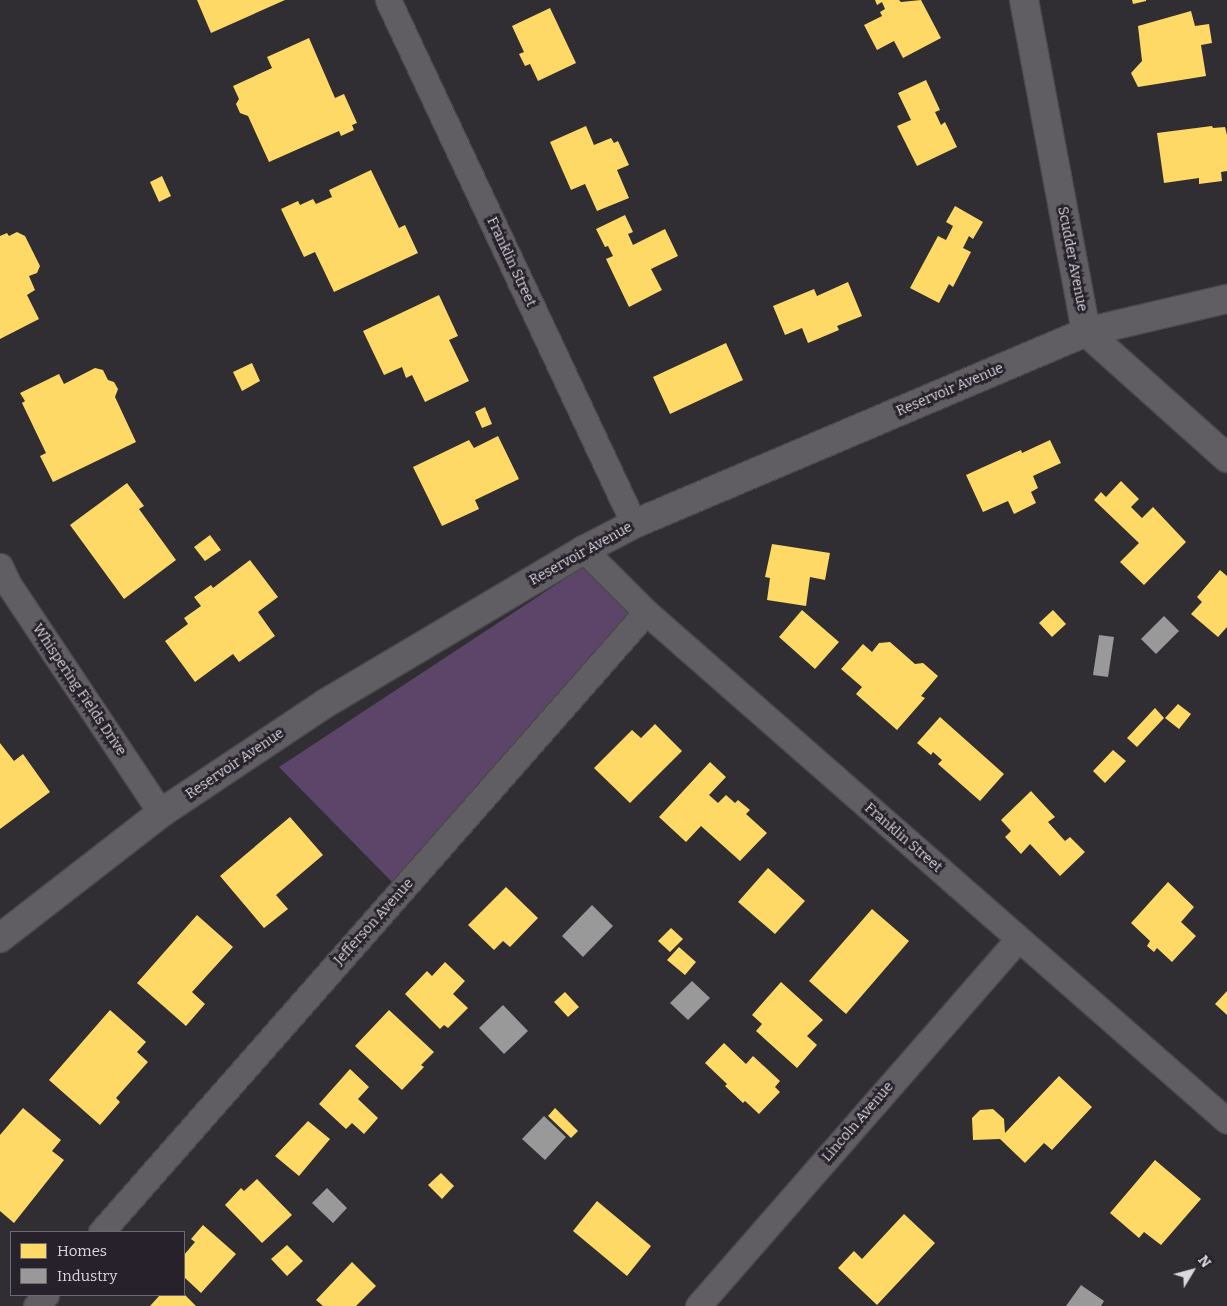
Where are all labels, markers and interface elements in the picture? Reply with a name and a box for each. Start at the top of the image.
street label: Scudder Avenue [1054,205,1090,313]
street label: Franklin Street [483,214,539,310]
street label: Reservoir Avenue [894,360,1006,420]
street label: Reservoir Avenue [527,519,635,589]
street label: Whispering Fields Drive [29,621,129,759]
street label: Reservoir Avenue [183,725,287,803]
street label: Franklin Street [861,800,945,876]
street label: Jefferson Avenue [331,875,417,969]
street label: Lincoln Avenue [819,1079,897,1165]
legend [10,1231,185,1296]
text: Homes [57,1242,107,1260]
north arrow [1167,1246,1217,1296]
text: N [1194,1252,1214,1271]
text: Industry [57,1267,117,1285]

